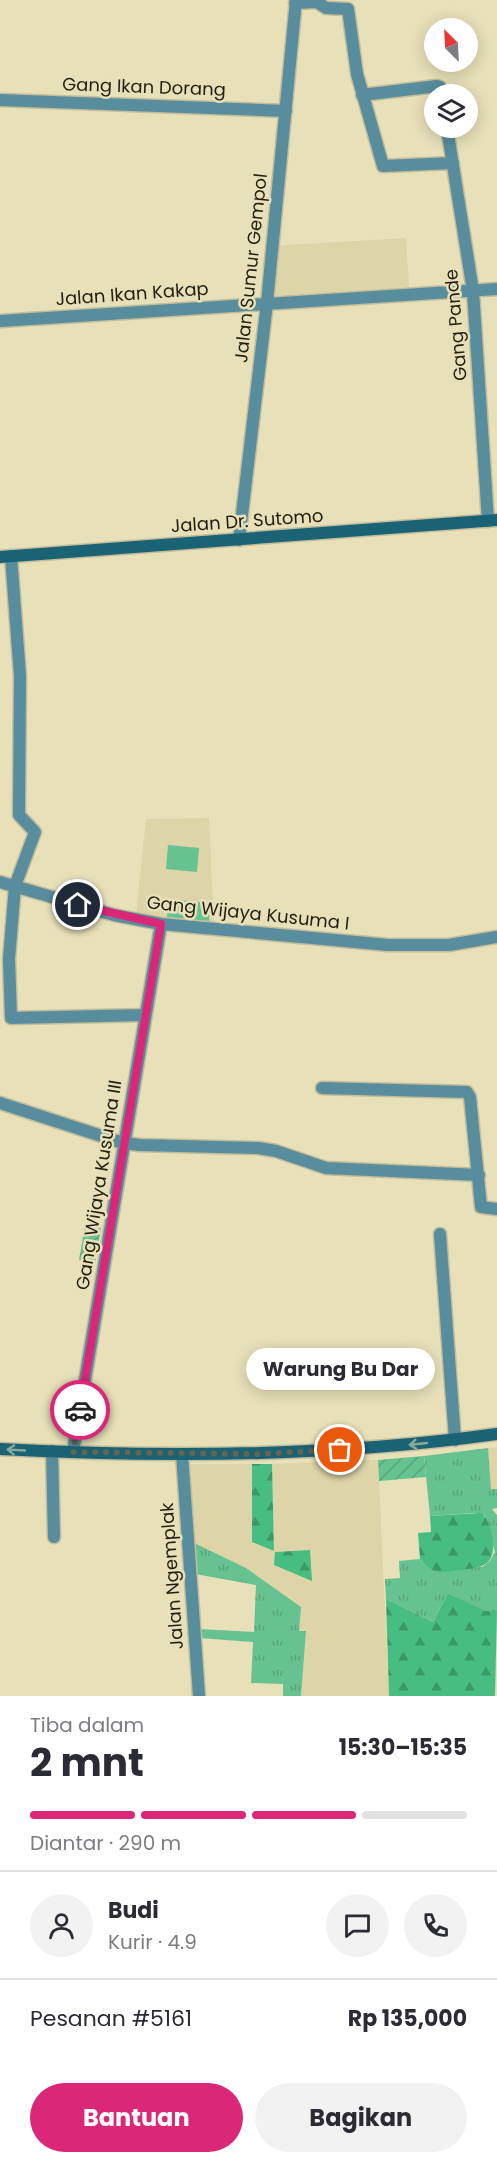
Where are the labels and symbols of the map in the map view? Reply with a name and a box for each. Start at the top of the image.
north arrow [424,18,478,72]
street label: Gang Ikan Dorang [62,71,226,102]
street label: Jalan Sumur Gempol [228,172,273,364]
street label: Gang Pande [438,268,473,382]
street label: Jalan Ikan Kakap [55,276,209,311]
street label: Jalan Dr. Sutomo [170,503,324,538]
pin [52,879,103,930]
street label: Gang Wijaya Kusuma I [146,889,351,936]
street label: Gang Wijaya Kusuma III [70,1078,127,1292]
callout: Warung Bu Dar [246,1348,434,1390]
courier [50,1380,110,1440]
pin [314,1424,365,1475]
one-way arrow [409,1439,429,1450]
one-way arrow [6,1444,26,1455]
street label: Jalan Ngemplak [154,1501,189,1650]

